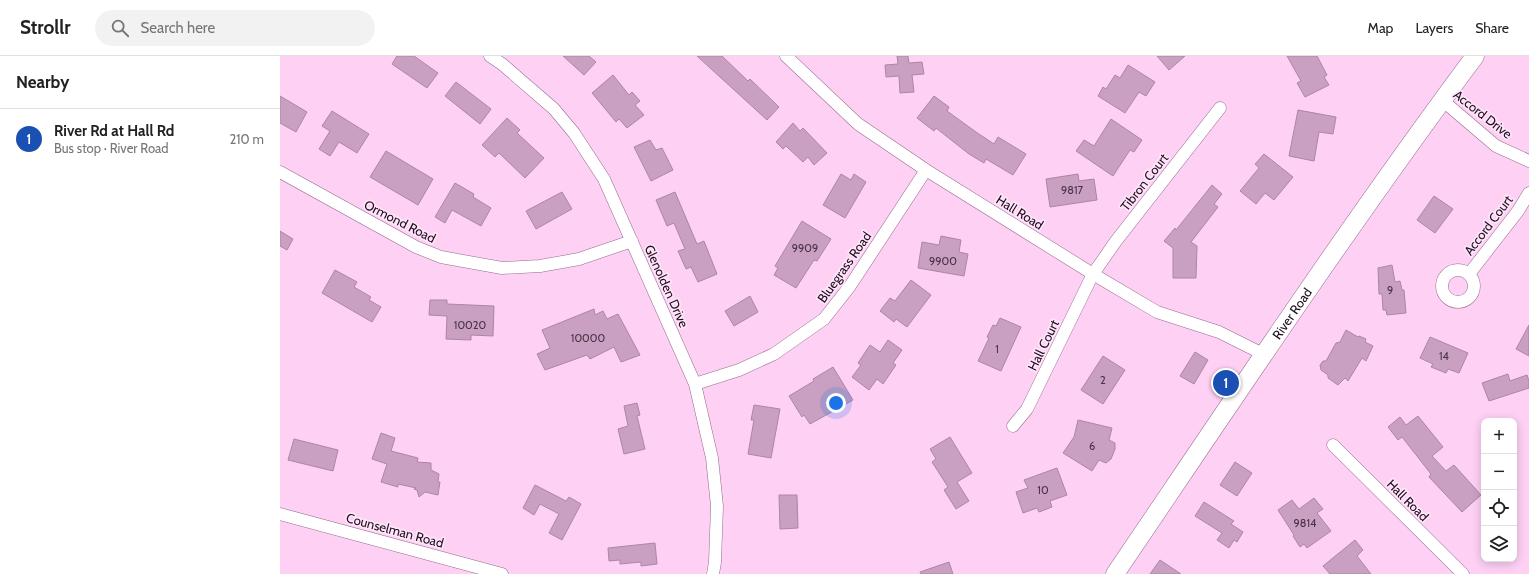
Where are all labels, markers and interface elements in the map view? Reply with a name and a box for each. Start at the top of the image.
search box [95,10,375,46]
text: Strollr [20,16,71,39]
icon: search [109,17,131,39]
text: Search here [141,19,215,37]
text: Map [1368,19,1393,37]
text: Layers [1415,19,1453,37]
text: Share [1475,19,1509,37]
text: Nearby [16,72,69,92]
street label: Accord Drive [1451,86,1516,142]
text: River Rd at Hall Rd [54,122,174,140]
text: 1 [27,131,31,147]
text: 210 m [230,131,264,147]
text: Bus stop · River Road [54,140,169,156]
street label: Tibron Court [1117,150,1172,214]
house number: 9817 [1061,183,1083,197]
street label: Hall Road [993,191,1047,233]
street label: Accord Court [1460,191,1516,258]
street label: Ormond Road [362,196,438,246]
street label: Bluegrass Road [814,228,874,306]
house number: 9909 [792,241,818,255]
street label: Glenolden Drive [642,242,693,330]
house number: 9900 [929,254,957,268]
house number: 9 [1387,283,1393,297]
street label: River Road [1269,285,1315,342]
street label: Hall Court [1024,316,1062,373]
house number: 10020 [454,318,487,332]
house number: 10000 [571,331,605,345]
house number: 1 [995,342,999,356]
house number: 14 [1439,349,1450,363]
pin: 1 [1213,368,1239,398]
house number: 2 [1100,373,1106,387]
your location [826,393,846,413]
map controls [1481,418,1517,562]
button: + [1481,418,1517,454]
house number: 6 [1089,439,1095,453]
button: − [1481,454,1517,490]
street label: Hall Road [1384,476,1432,524]
house number: 10 [1037,483,1049,497]
button: locate [1481,490,1517,526]
street label: Counselman Road [345,509,445,551]
house number: 9814 [1294,516,1317,530]
button: layers [1481,526,1517,562]

